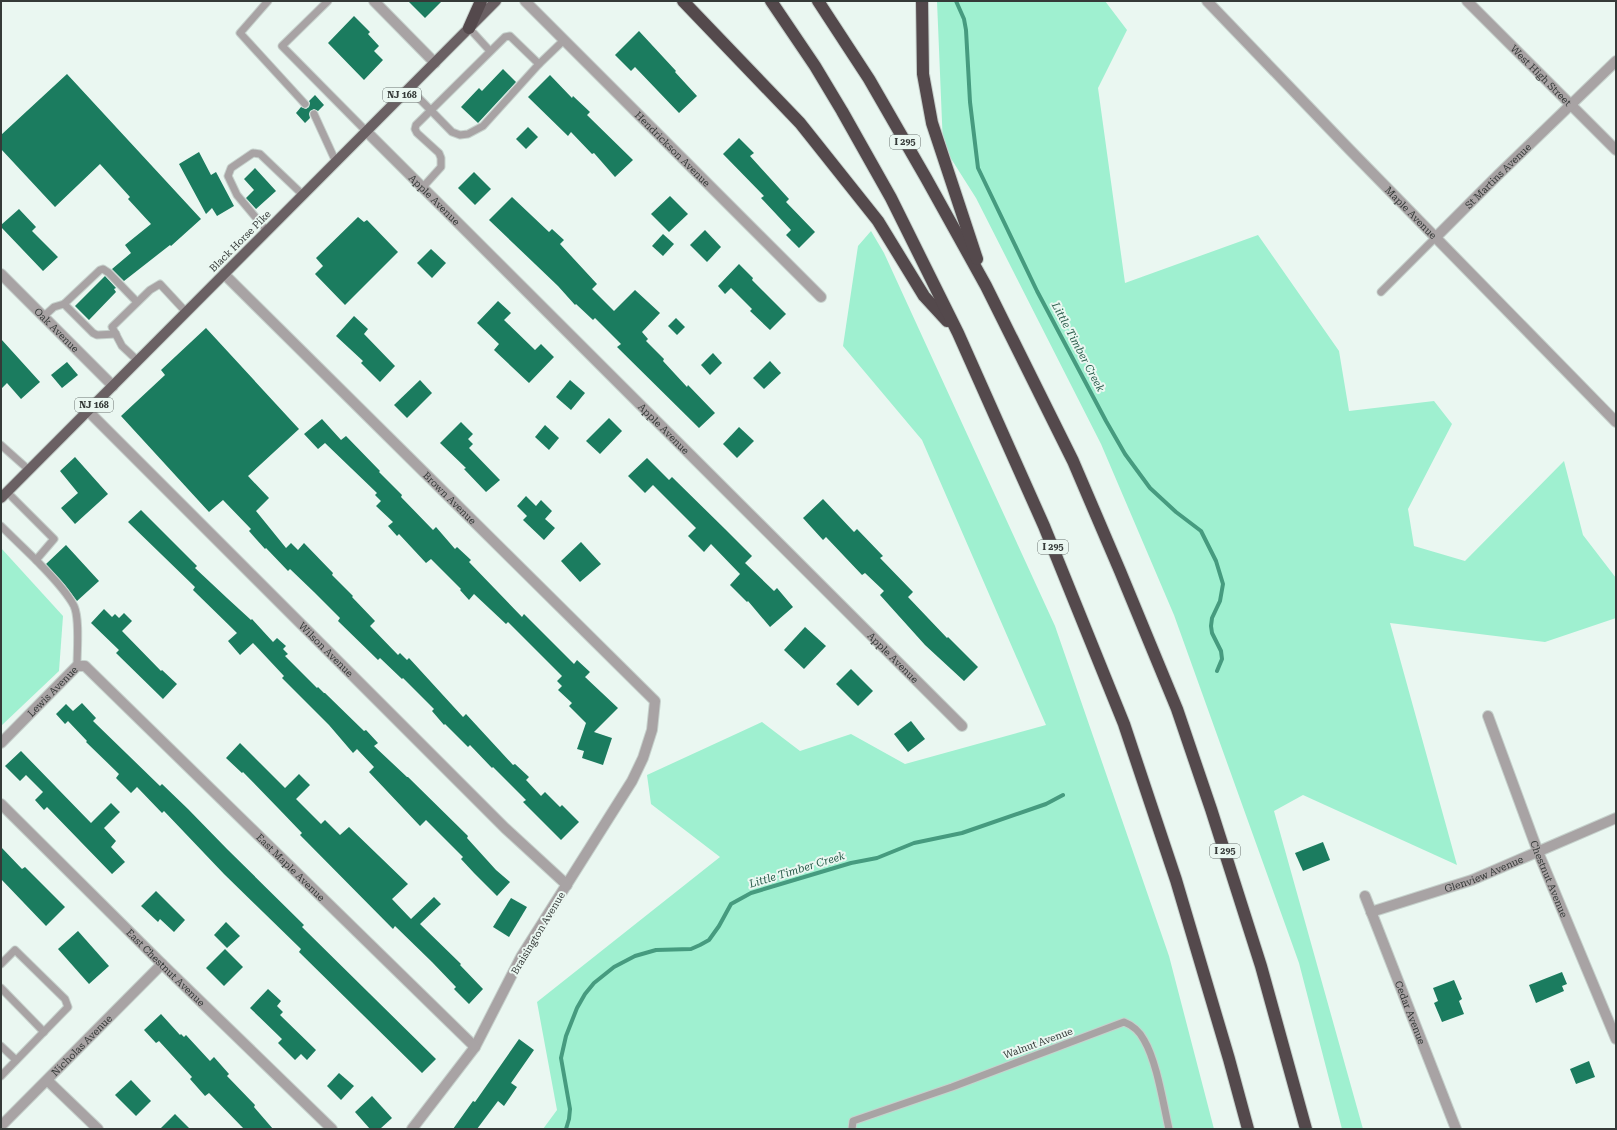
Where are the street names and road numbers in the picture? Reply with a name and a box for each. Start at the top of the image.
street label: West High Street [1509,43,1574,108]
road number: NJ 168 [383,88,421,102]
street label: Hendrickson Avenue [633,109,713,189]
road number: I 295 [890,135,920,149]
street label: St Martins Avenue [1462,141,1533,211]
street label: Apple Avenue [407,172,463,227]
street label: Maple Avenue [1383,184,1439,241]
street label: Black Horse Pike [207,208,273,274]
street label: Oak Avenue [32,305,82,355]
road number: NJ 168 [75,398,113,412]
street label: Apple Avenue [636,401,692,456]
street label: Brown Avenue [421,469,479,527]
road number: I 295 [1038,540,1068,554]
street label: Wilson Avenue [297,620,356,679]
street label: Apple Avenue [866,630,921,685]
street label: Lewis Avenue [25,663,80,719]
street label: East Maple Avenue [254,831,328,903]
street label: Chestnut Avenue [1529,839,1570,919]
road number: I 295 [1210,844,1240,858]
street label: Glenview Avenue [1443,853,1525,894]
street label: Braisington Avenue [509,889,567,976]
street label: East Chestnut Avenue [124,927,208,1008]
street label: Cedar Avenue [1393,979,1428,1046]
street label: Nicholas Avenue [49,1012,114,1078]
street label: Walnut Avenue [1002,1025,1075,1061]

